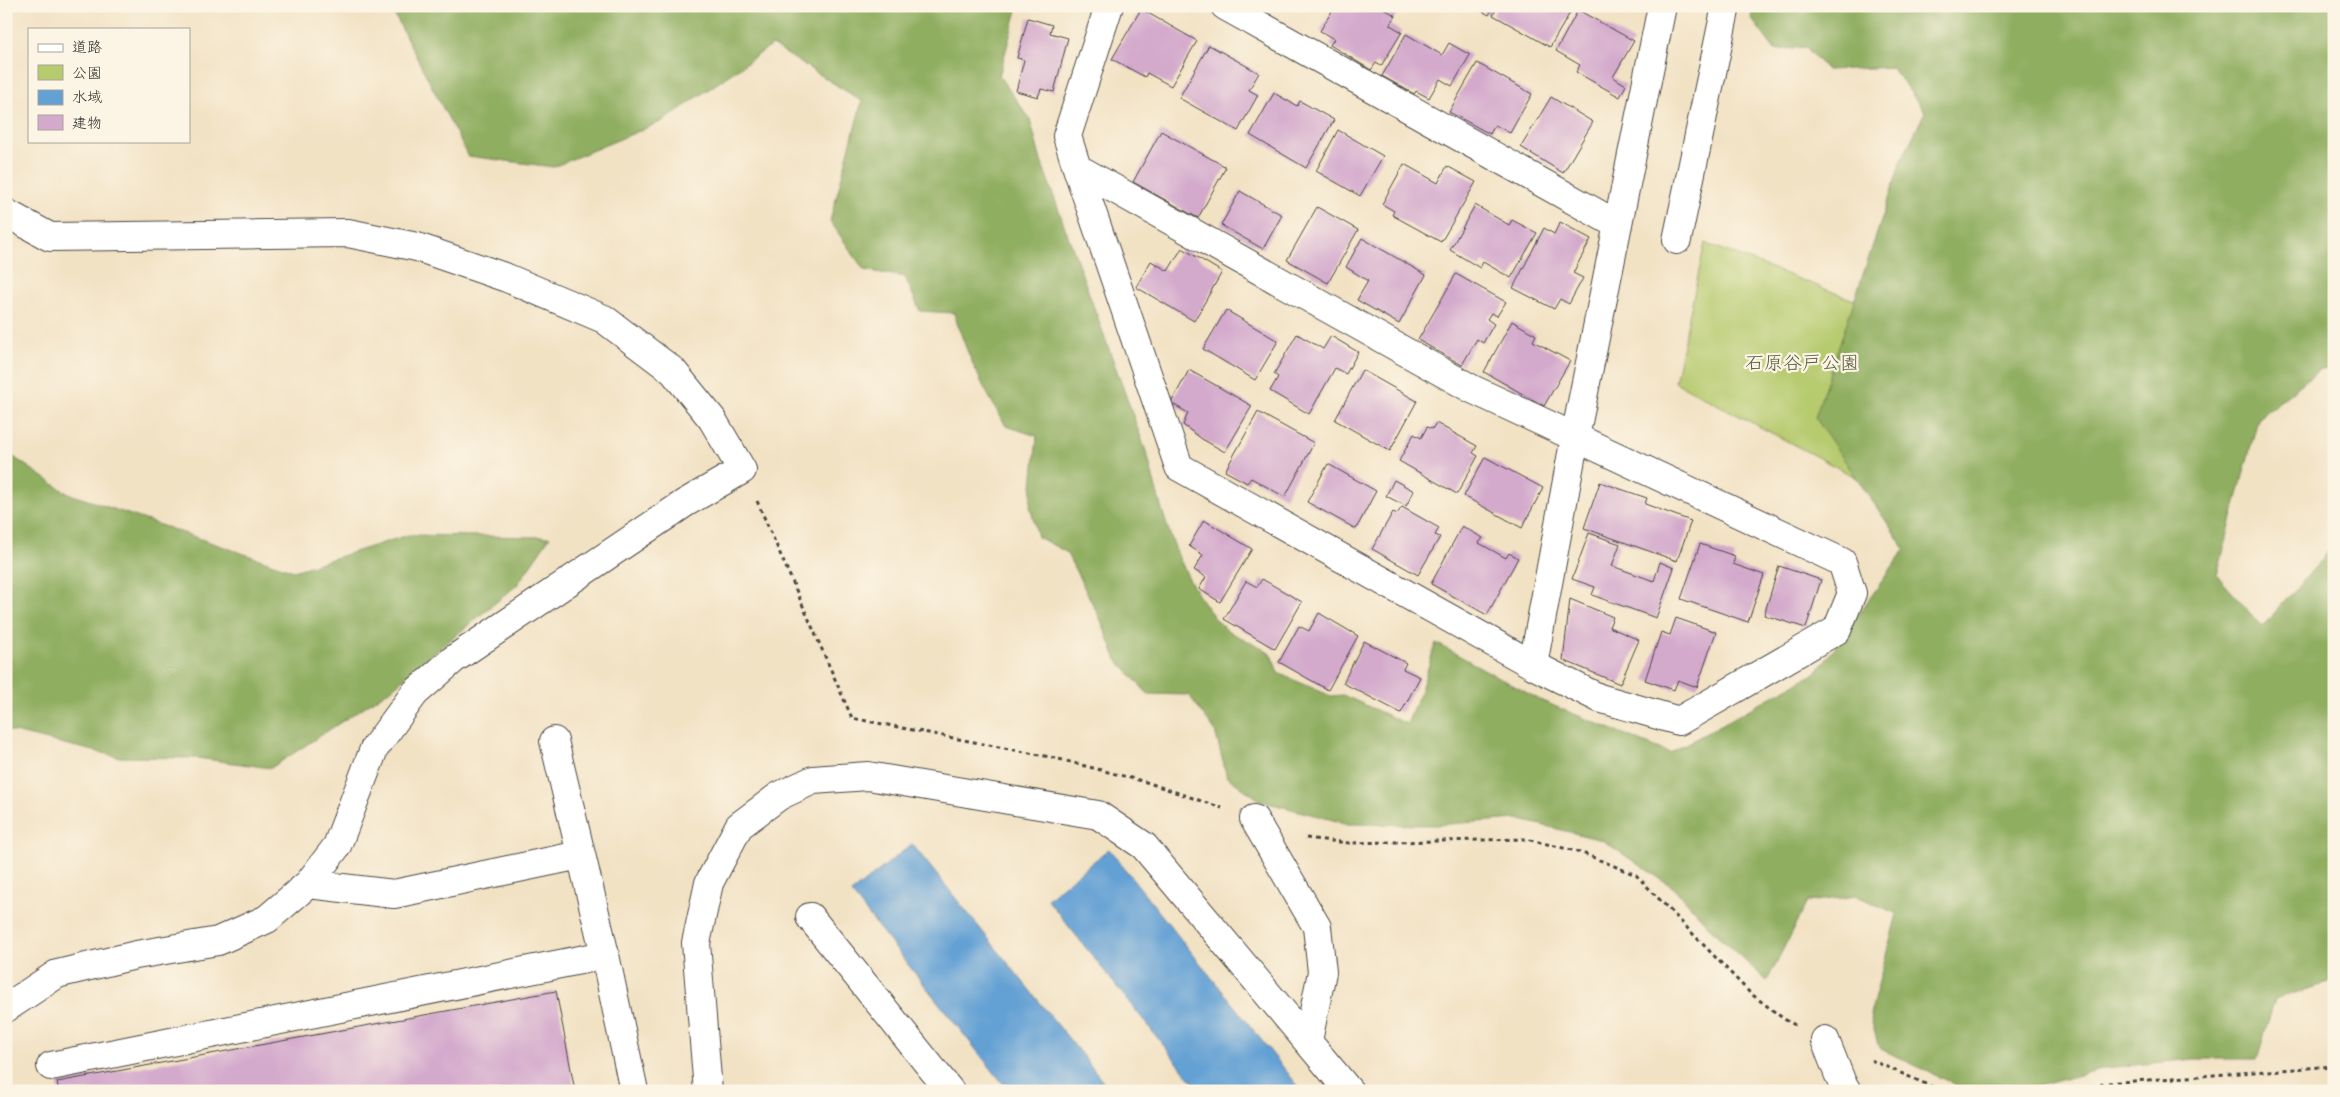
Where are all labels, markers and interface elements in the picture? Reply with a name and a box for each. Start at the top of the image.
legend [28,28,190,142]
text: 道路 [72,38,102,60]
text: 公園 [72,64,102,86]
text: 水域 [72,88,102,110]
text: 建物 [72,114,102,136]
park label: 石原谷戸公園 [1745,352,1859,379]

